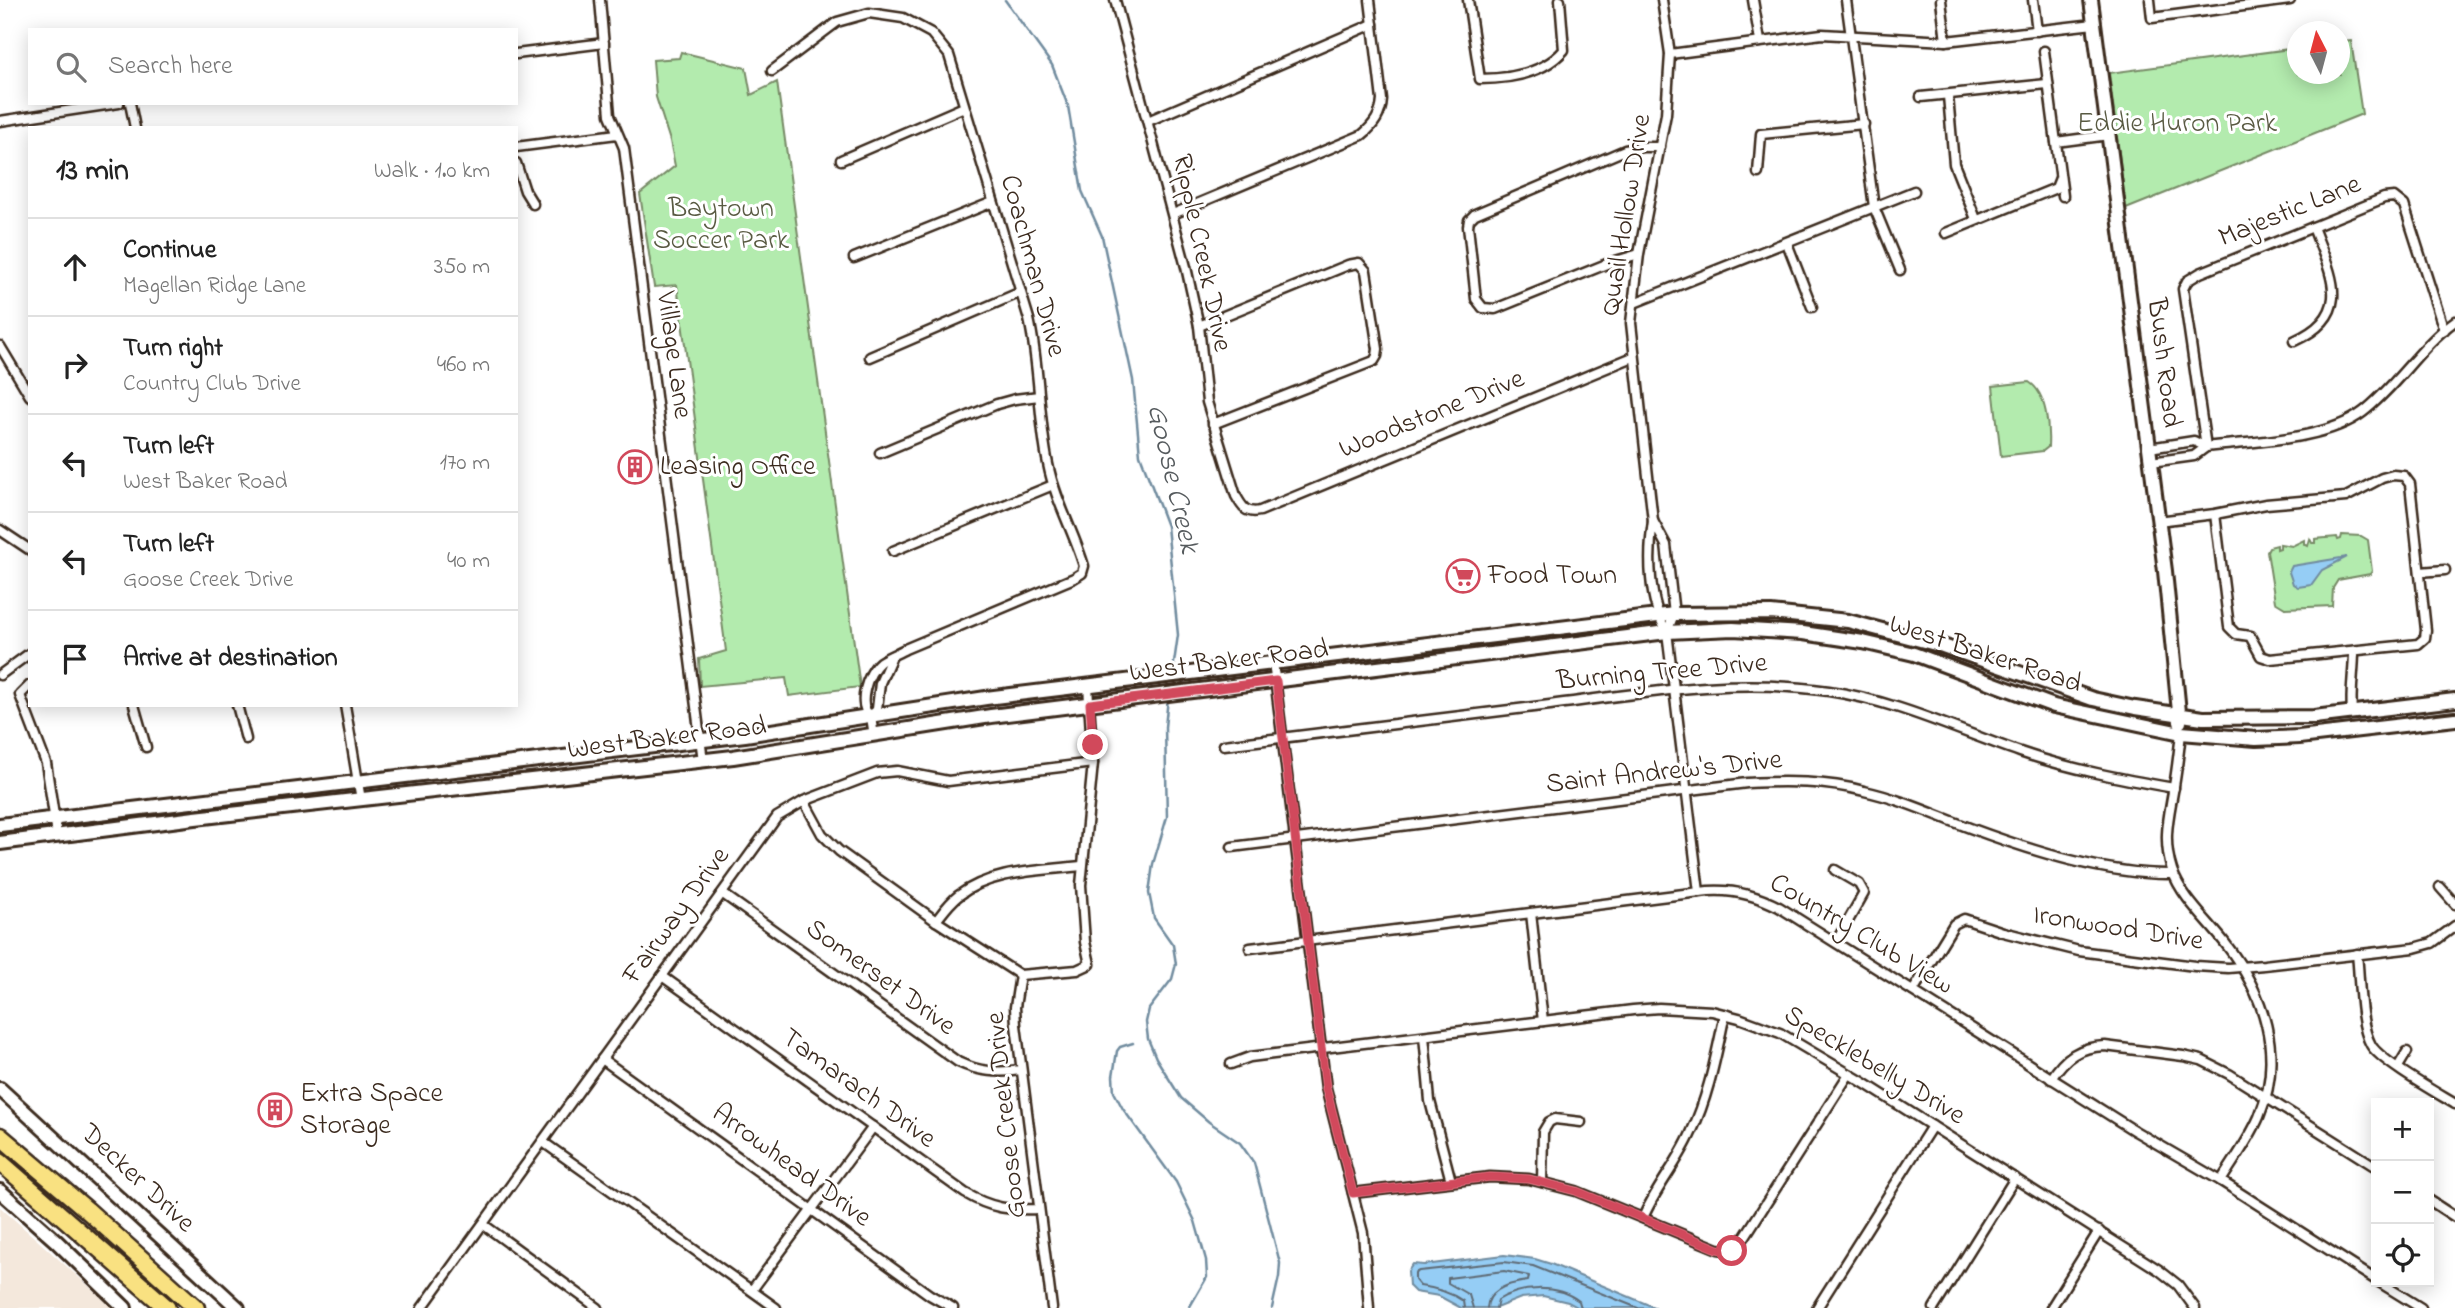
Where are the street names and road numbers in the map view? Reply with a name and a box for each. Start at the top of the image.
street label: Quail Hollow Drive [1591,111,1663,319]
street label: Ripple Creek Drive [1160,150,1242,356]
street label: Majestic Lane [2213,165,2368,259]
street label: Coachman Drive [988,170,1076,362]
street label: Village Lane [644,288,702,422]
street label: Bush Road [2135,295,2191,430]
street label: Woodstone Drive [1333,359,1531,471]
street label: West Baker Road [1883,605,2087,706]
street label: West Baker Road [1127,629,1331,695]
street label: Burning Tree Drive [1554,643,1769,703]
street label: West Baker Road [565,706,769,772]
street label: Saint Andrew's Drive [1544,740,1785,806]
street label: Fairway Drive [612,838,741,994]
street label: Country Club View [1761,864,1961,1006]
street label: Ironwood Drive [2030,895,2207,963]
street label: Somerset Drive [796,909,964,1047]
street label: Specklebelly Drive [1775,996,1973,1137]
street label: Goose Creek Drive [976,1009,1038,1220]
street label: Tamarach Drive [772,1019,944,1160]
street label: Arrowhead Drive [702,1094,880,1238]
street label: Decker Drive [69,1114,204,1244]

